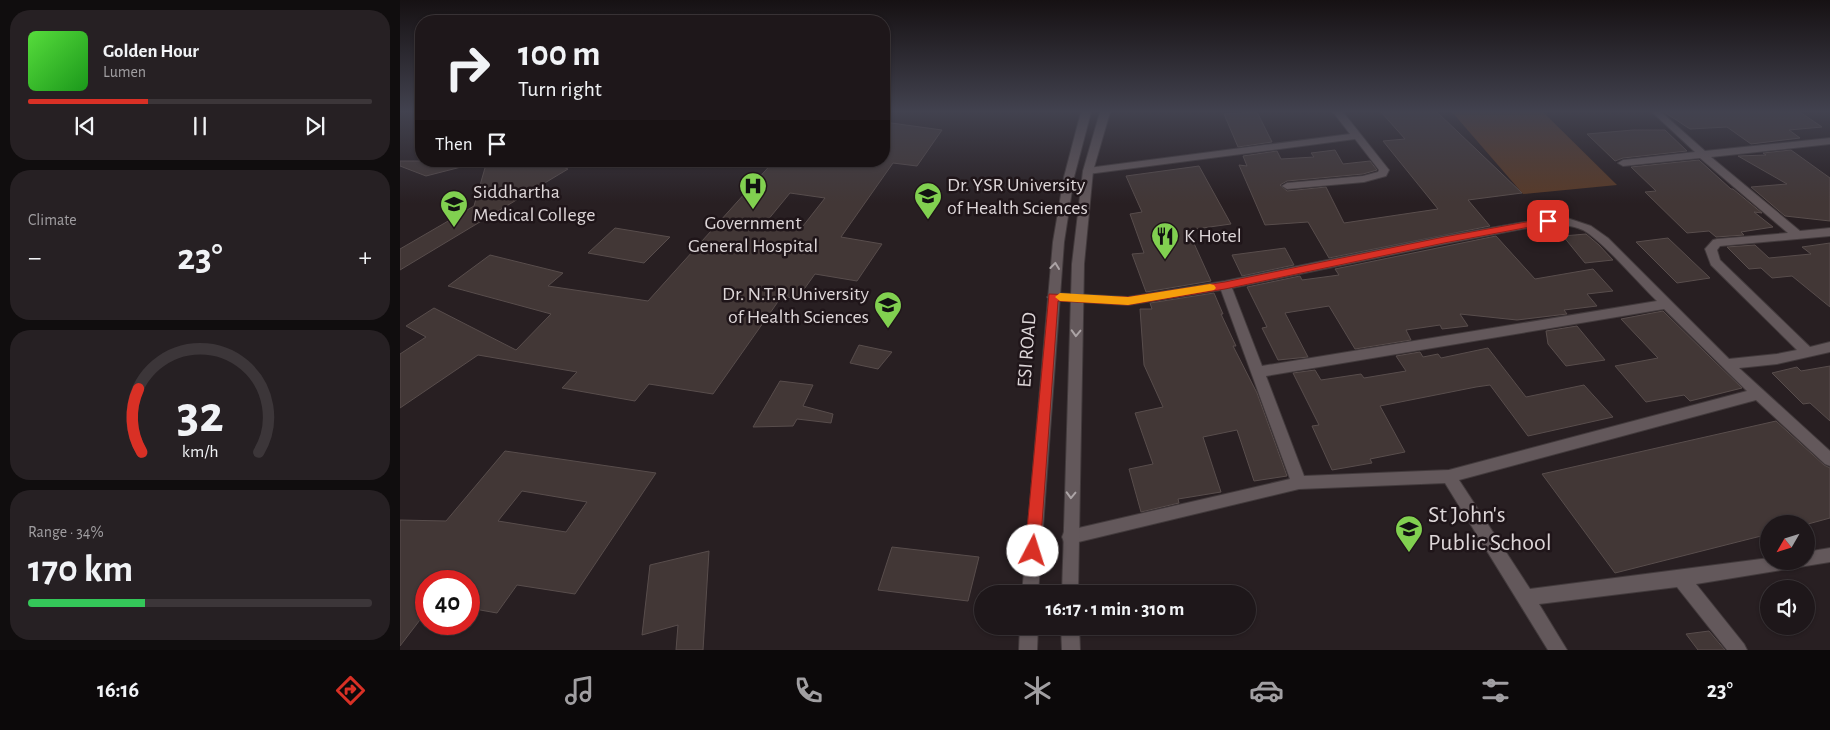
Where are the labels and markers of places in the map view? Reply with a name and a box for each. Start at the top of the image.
hospital icon: Government General Hospital [738,171,768,210]
place label: Dr. YSR University of Health Sciences [947,175,1088,218]
school or university icon: Dr. YSR University of Health Sciences [913,181,943,220]
place label: Siddhartha Medical College [473,182,595,225]
school or university icon: Siddhartha Medical College [439,189,469,228]
pin [1527,200,1569,242]
place label: Government General Hospital [688,213,818,256]
restaurant icon: K Hotel [1150,221,1180,260]
place label: K Hotel [1184,226,1242,246]
place label: Dr. N.T.R University of Health Sciences [722,284,869,327]
school or university icon: Dr. N.T.R University of Health Sciences [873,290,903,329]
place label: St John's Public School [1428,503,1552,555]
school or university icon: St John's Public School [1394,514,1424,553]

